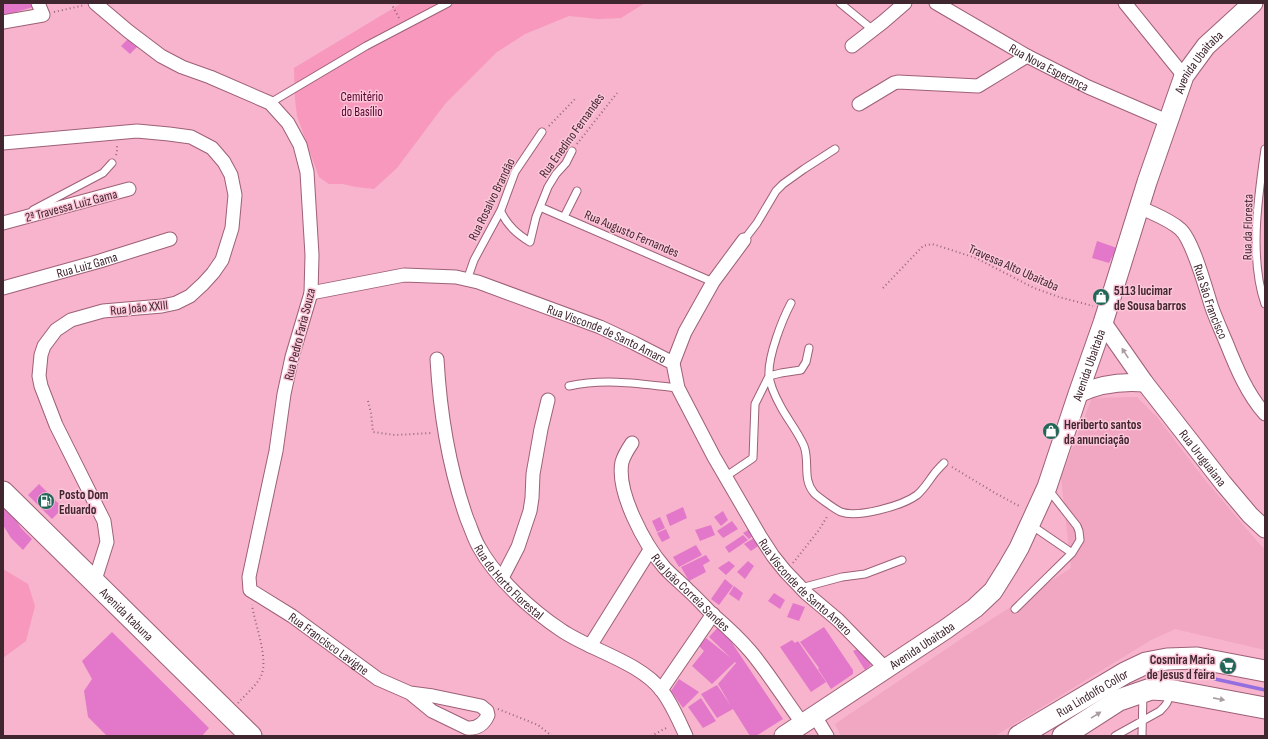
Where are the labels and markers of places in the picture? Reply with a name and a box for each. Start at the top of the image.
place label: 5113 lucimar de Sousa barros [1114,283,1186,314]
shop icon: 5113 lucimar de Sousa barros [1091,287,1111,307]
place label: Heriberto santos da anunciação [1064,417,1142,448]
shop icon: Heriberto santos da anunciação [1041,421,1061,441]
place label: Posto Dom Eduardo [59,487,109,518]
fuel station icon: Posto Dom Eduardo [36,491,56,511]
place label: Cosmira Maria de Jesus d feira [1147,652,1215,683]
supermarket icon: Cosmira Maria de Jesus d feira [1218,656,1238,676]

